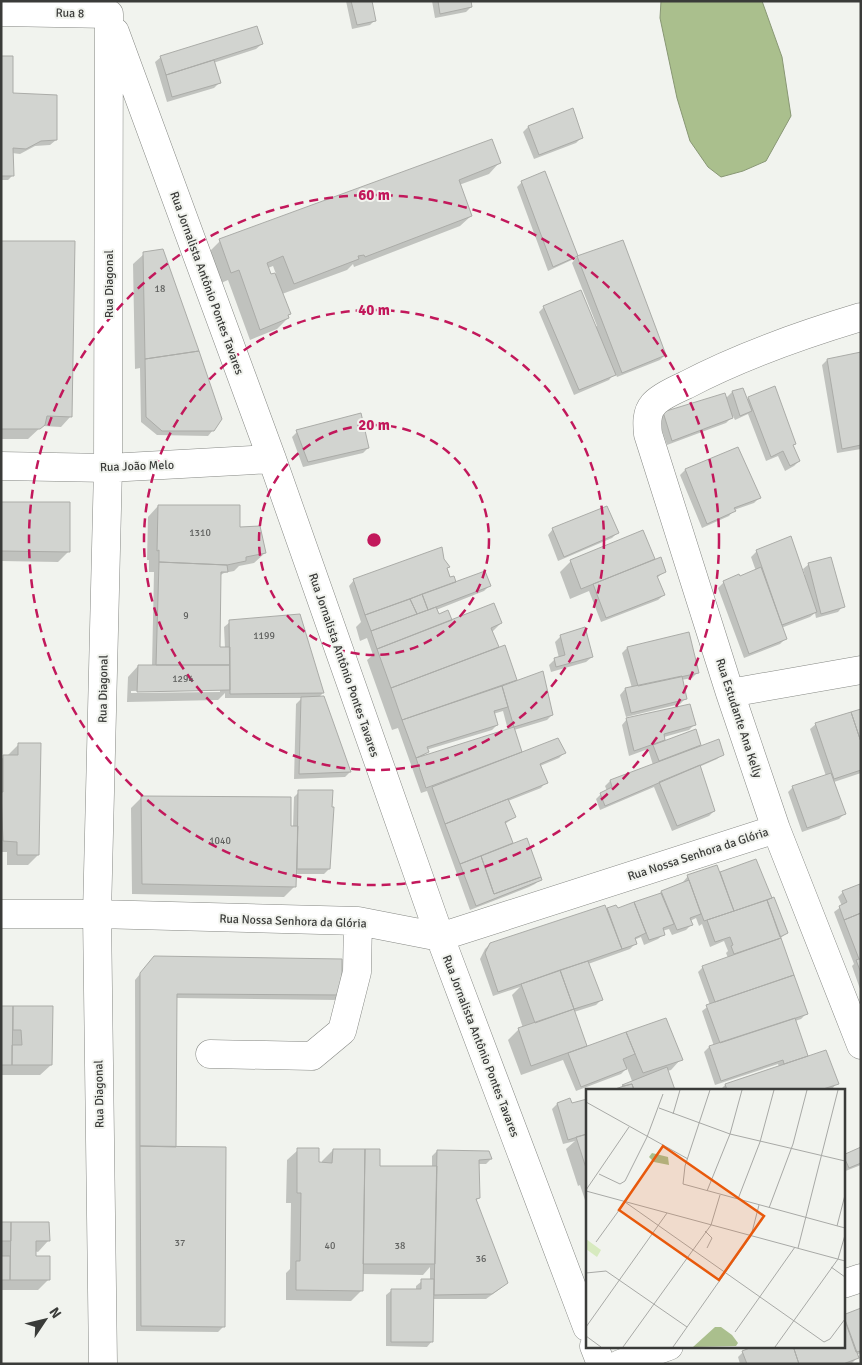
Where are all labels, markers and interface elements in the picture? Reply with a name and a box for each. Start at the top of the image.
street label: Rua 8 [56,6,84,21]
text: 60 m [358,186,390,204]
street label: Rua Jornalista Antônio Pontes Tavares [166,190,247,377]
street label: Rua Diagonal [102,250,117,318]
house number: 18 [155,283,165,295]
text: 40 m [358,301,390,319]
text: 20 m [358,416,390,434]
street label: Rua João Melo [100,458,174,475]
house number: 1310 [189,527,211,539]
centre of rings [365,531,383,549]
street label: Rua Jornalista Antônio Pontes Tavares [305,571,382,759]
house number: 9 [183,610,189,622]
house number: 1199 [253,630,275,642]
street label: Rua Diagonal [95,654,112,723]
street label: Rua Estudante Ana Kelly [712,657,765,780]
house number: 1294 [172,673,194,685]
street label: Rua Nossa Senhora da Glória [626,825,771,884]
house number: 1040 [209,835,231,847]
street label: Rua Nossa Senhora da Glória [219,911,367,932]
street label: Rua Jornalista Antônio Pontes Tavares [439,953,522,1139]
street label: Rua Diagonal [91,1059,108,1128]
inset map [586,1089,844,1348]
house number: 37 [175,1237,185,1249]
house number: 40 [325,1240,335,1252]
house number: 38 [395,1240,405,1252]
house number: 36 [476,1253,486,1265]
north arrow [20,1295,70,1345]
text: N [45,1304,65,1322]

